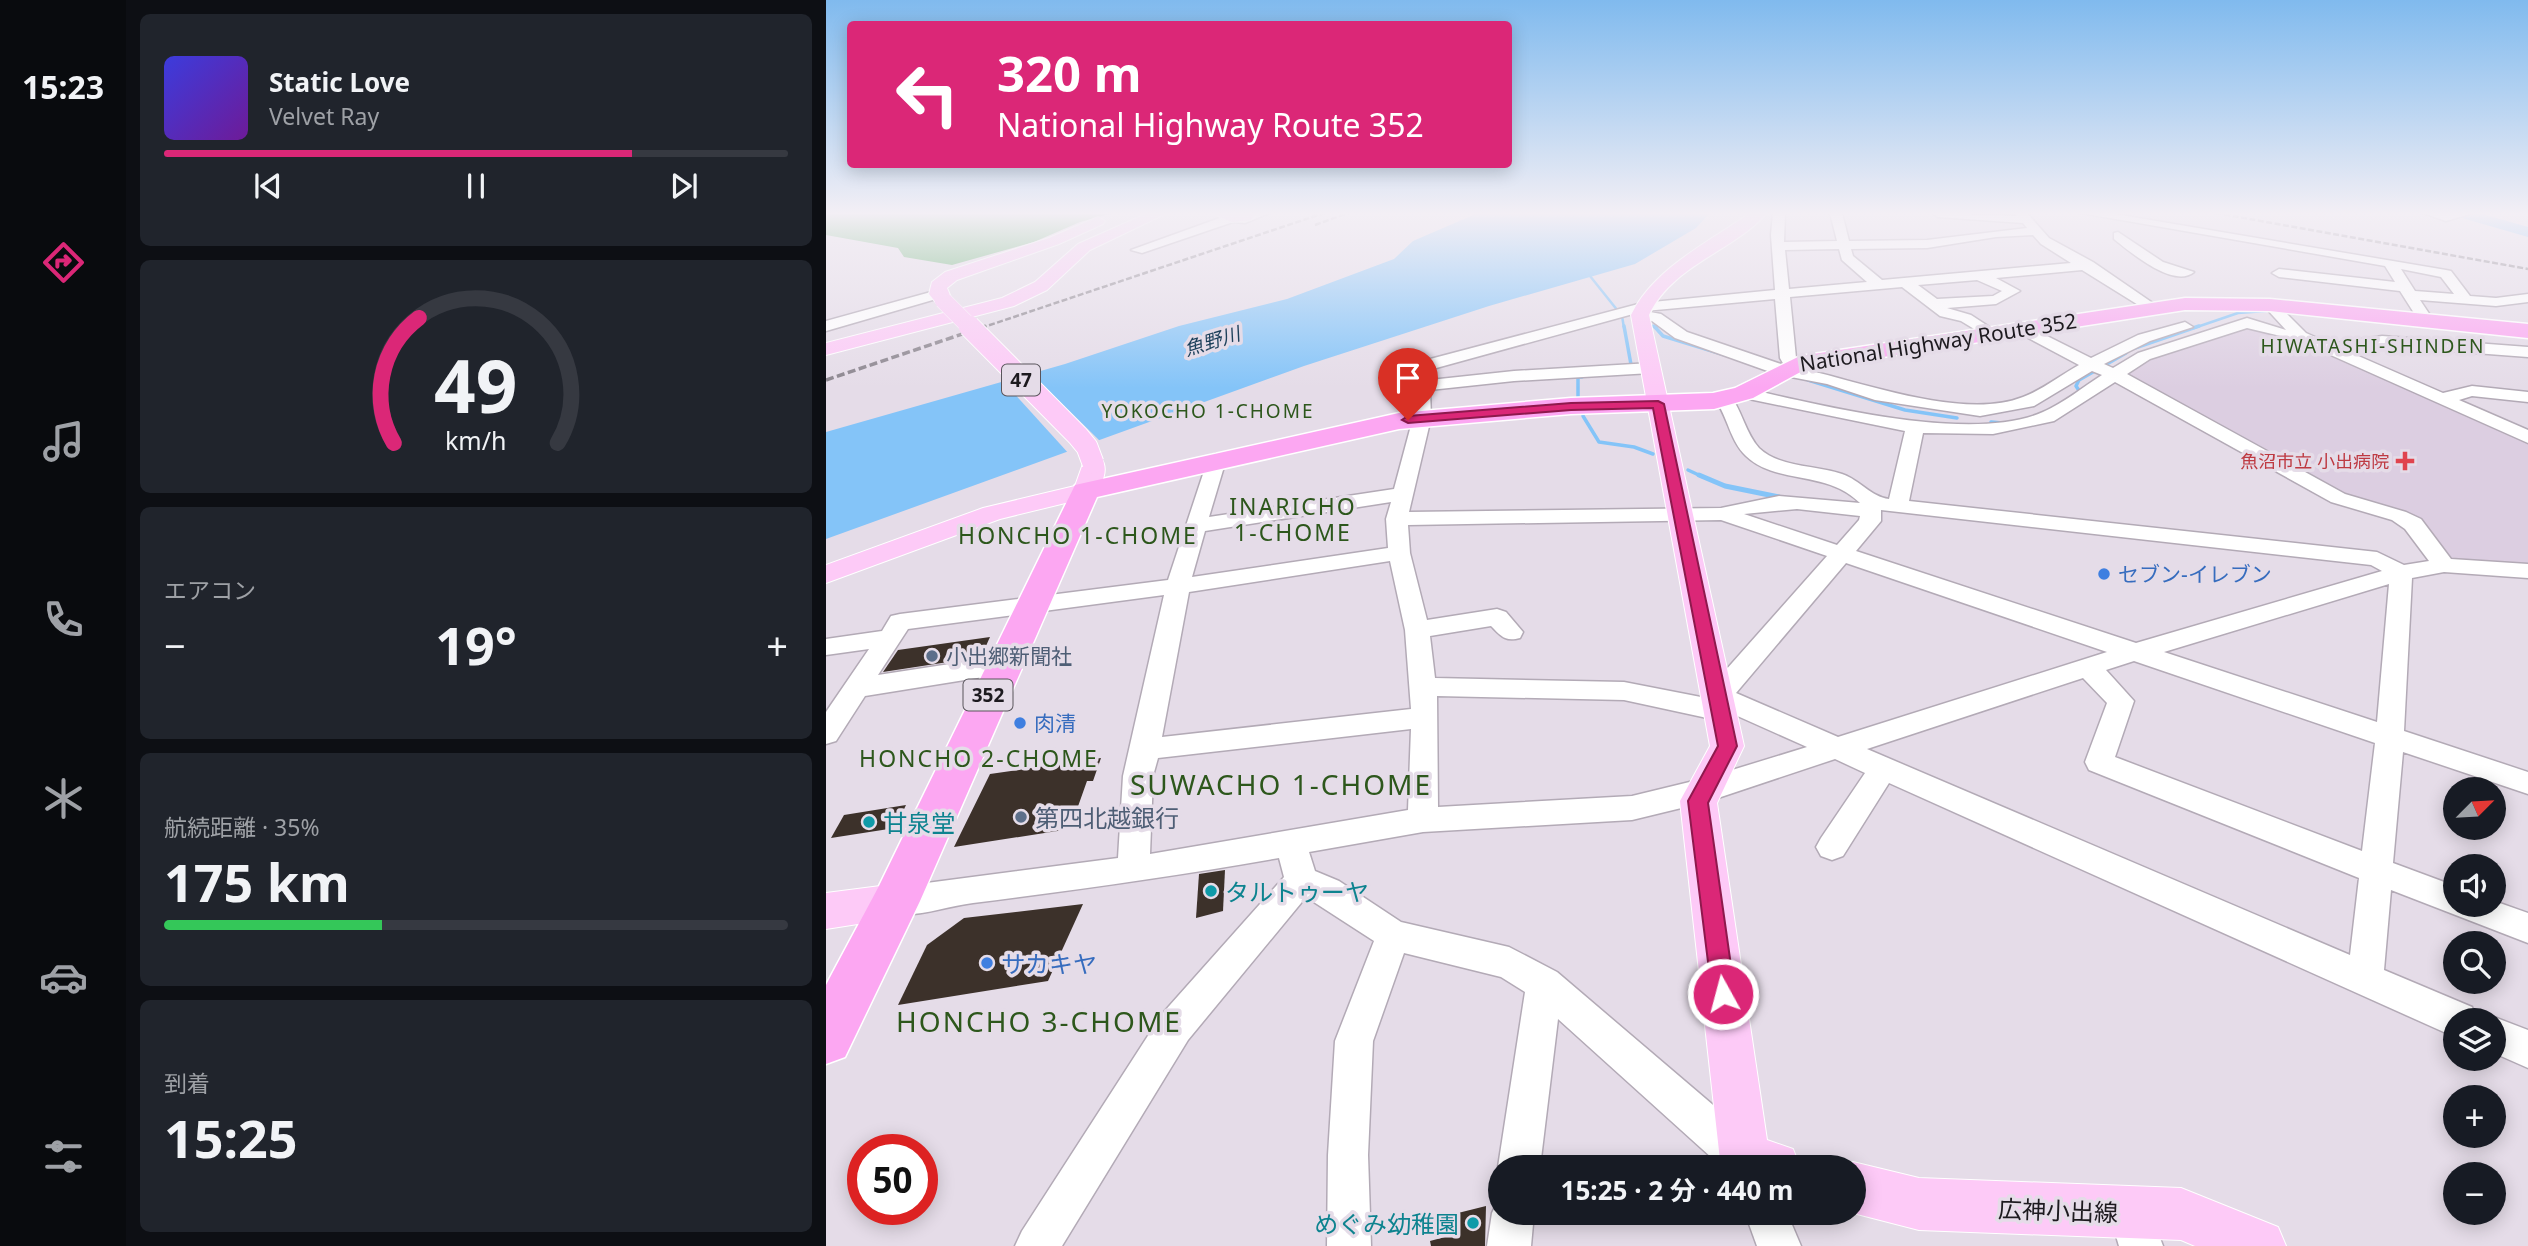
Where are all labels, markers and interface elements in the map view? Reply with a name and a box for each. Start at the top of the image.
text: 320 m [997,40,1142,106]
icon: left [882,49,973,140]
text: Static Love [269,64,410,100]
text: 15:23 [22,65,104,108]
text: Velvet Ray [269,100,379,132]
text: National Highway Route 352 [997,103,1424,146]
icon: previous [249,167,287,205]
icon: pause [457,167,495,205]
icon: next [665,167,703,205]
icon: directions [39,238,88,287]
street label: National Highway Route 352 [1797,306,2079,378]
water label: 魚野川 [1181,320,1245,362]
district label: HIWATASHI-SHINDEN [2261,333,2485,359]
text: 49 [434,335,518,434]
pin [1378,348,1438,420]
icon: arrive [1389,359,1427,397]
road number: 47 [1002,364,1040,396]
district label: YOKOCHO 1-CHOME [1101,398,1315,424]
icon: music [39,417,88,466]
text: km/h [445,422,507,456]
place label: 魚沼市立 小出病院 [2240,449,2389,473]
marker: 魚沼市立 小出病院 [2395,451,2415,471]
district label: INARICHO 1-CHOME [1229,490,1357,548]
district label: HONCHO 1-CHOME [958,519,1198,551]
place label: セブン-イレブン [2118,560,2272,588]
marker: セブン-イレブン [2096,566,2112,582]
text: エアコン [164,574,256,606]
icon: phone [39,595,88,644]
text: 19° [435,609,517,680]
text: − [164,619,186,671]
text: + [766,619,788,671]
place label: 小出郷新聞社 [946,642,1072,670]
marker: 小出郷新聞社 [924,648,940,664]
road number: 352 [964,680,1012,710]
place label: 肉清 [1034,709,1076,737]
marker: 肉清 [1012,715,1028,731]
district label: HONCHO 2-CHOME [859,742,1099,774]
district label: SUWACHO 1-CHOME [1130,765,1432,803]
icon: climate [39,774,88,823]
north arrow [2443,777,2506,840]
map controls [2443,777,2506,1225]
place label: 第四北越銀行 [1035,801,1179,834]
place label: 甘泉堂 [883,806,955,839]
marker: 第四北越銀行 [1013,809,1029,825]
text: 航続距離 · 35% [164,811,320,843]
marker: 甘泉堂 [861,814,877,830]
text: 175 km [164,846,350,917]
button: sound [2443,854,2506,917]
place label: タルトゥーヤ [1225,875,1369,908]
marker: タルトゥーヤ [1203,883,1219,899]
button: search [2443,931,2506,994]
place label: サカキヤ [1001,947,1097,980]
icon: car [39,953,88,1002]
marker: サカキヤ [979,955,995,971]
position arrow [1686,957,1760,1031]
district label: HONCHO 3-CHOME [896,1002,1182,1040]
button: layers [2443,1008,2506,1071]
text: 到着 [164,1067,210,1099]
button: + [2443,1085,2506,1148]
text: 15:25 [164,1102,298,1173]
icon: filters [39,1132,88,1181]
speed limit sign: 50 [847,1134,938,1225]
button: − [2443,1162,2506,1225]
text: 15:25 · 2 分 · 440 m [1561,1172,1793,1208]
street label: 広神小出線 [1997,1191,2119,1229]
place label: めぐみ幼稚園 [1314,1207,1459,1240]
marker: めぐみ幼稚園 [1465,1215,1481,1231]

